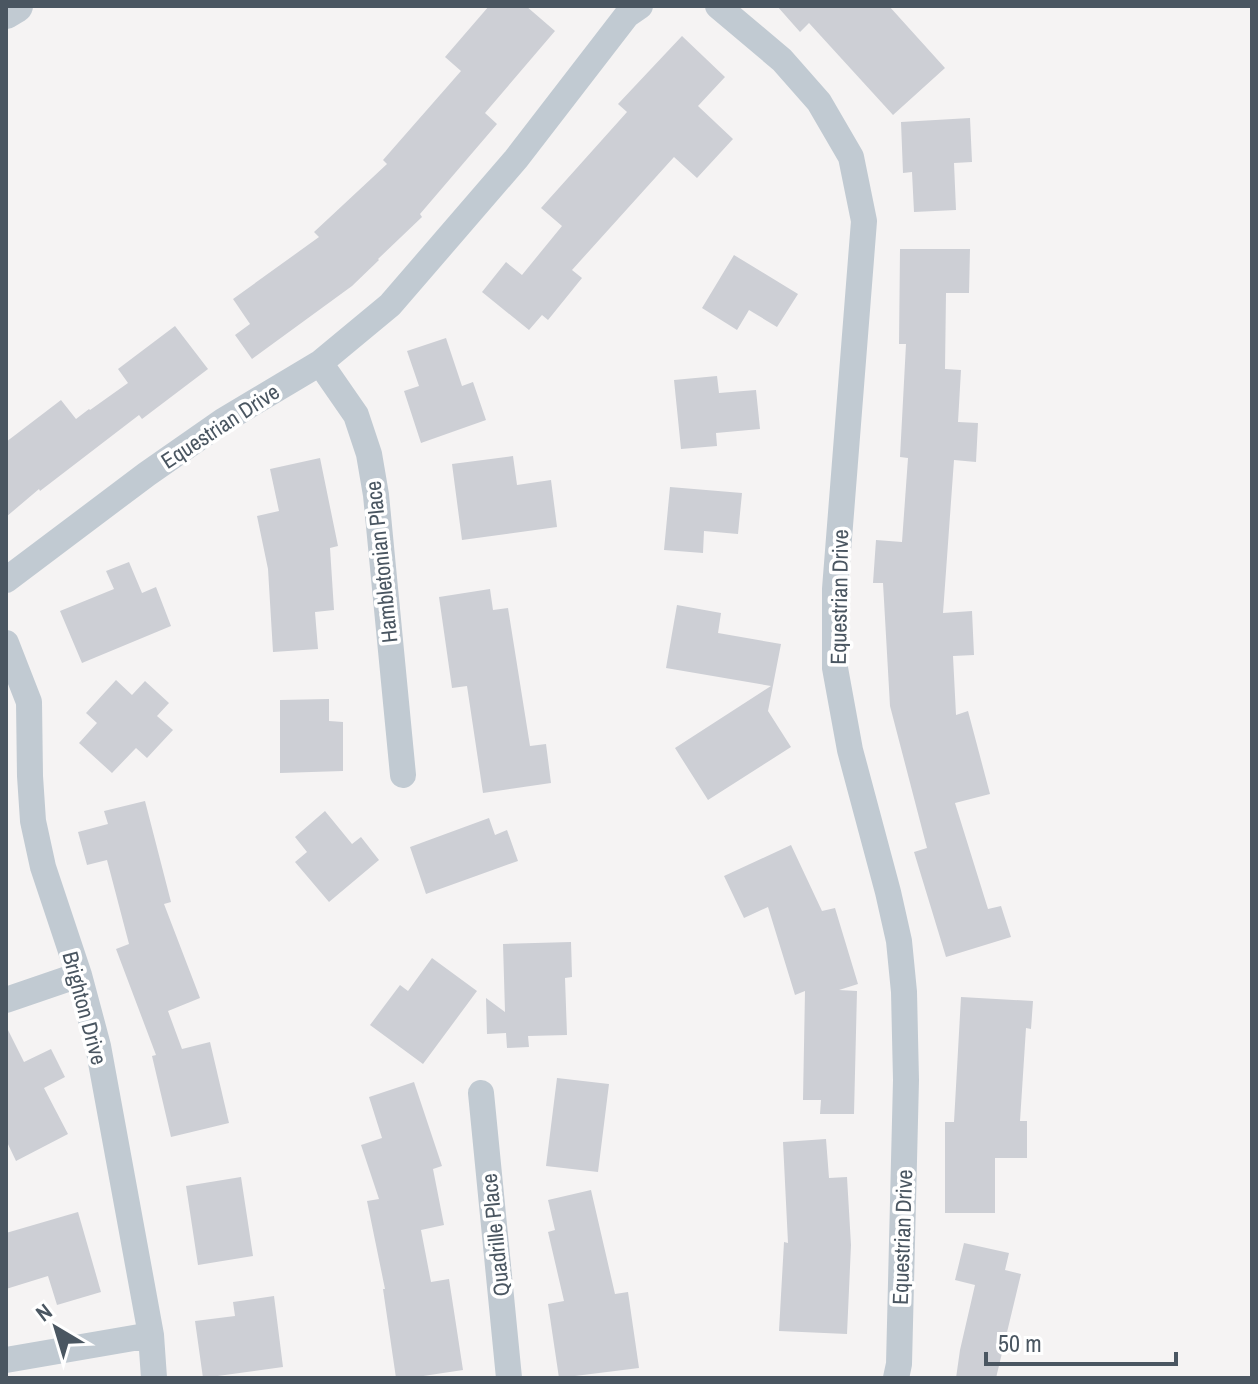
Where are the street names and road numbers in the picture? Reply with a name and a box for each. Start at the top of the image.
street label: Equestrian Drive [155,377,285,475]
street label: Hambletonian Place [358,480,404,644]
street label: Equestrian Drive [823,529,855,665]
street label: Brighton Drive [55,948,115,1068]
street label: Equestrian Drive [885,1169,919,1305]
street label: Quadrille Place [474,1172,516,1298]

